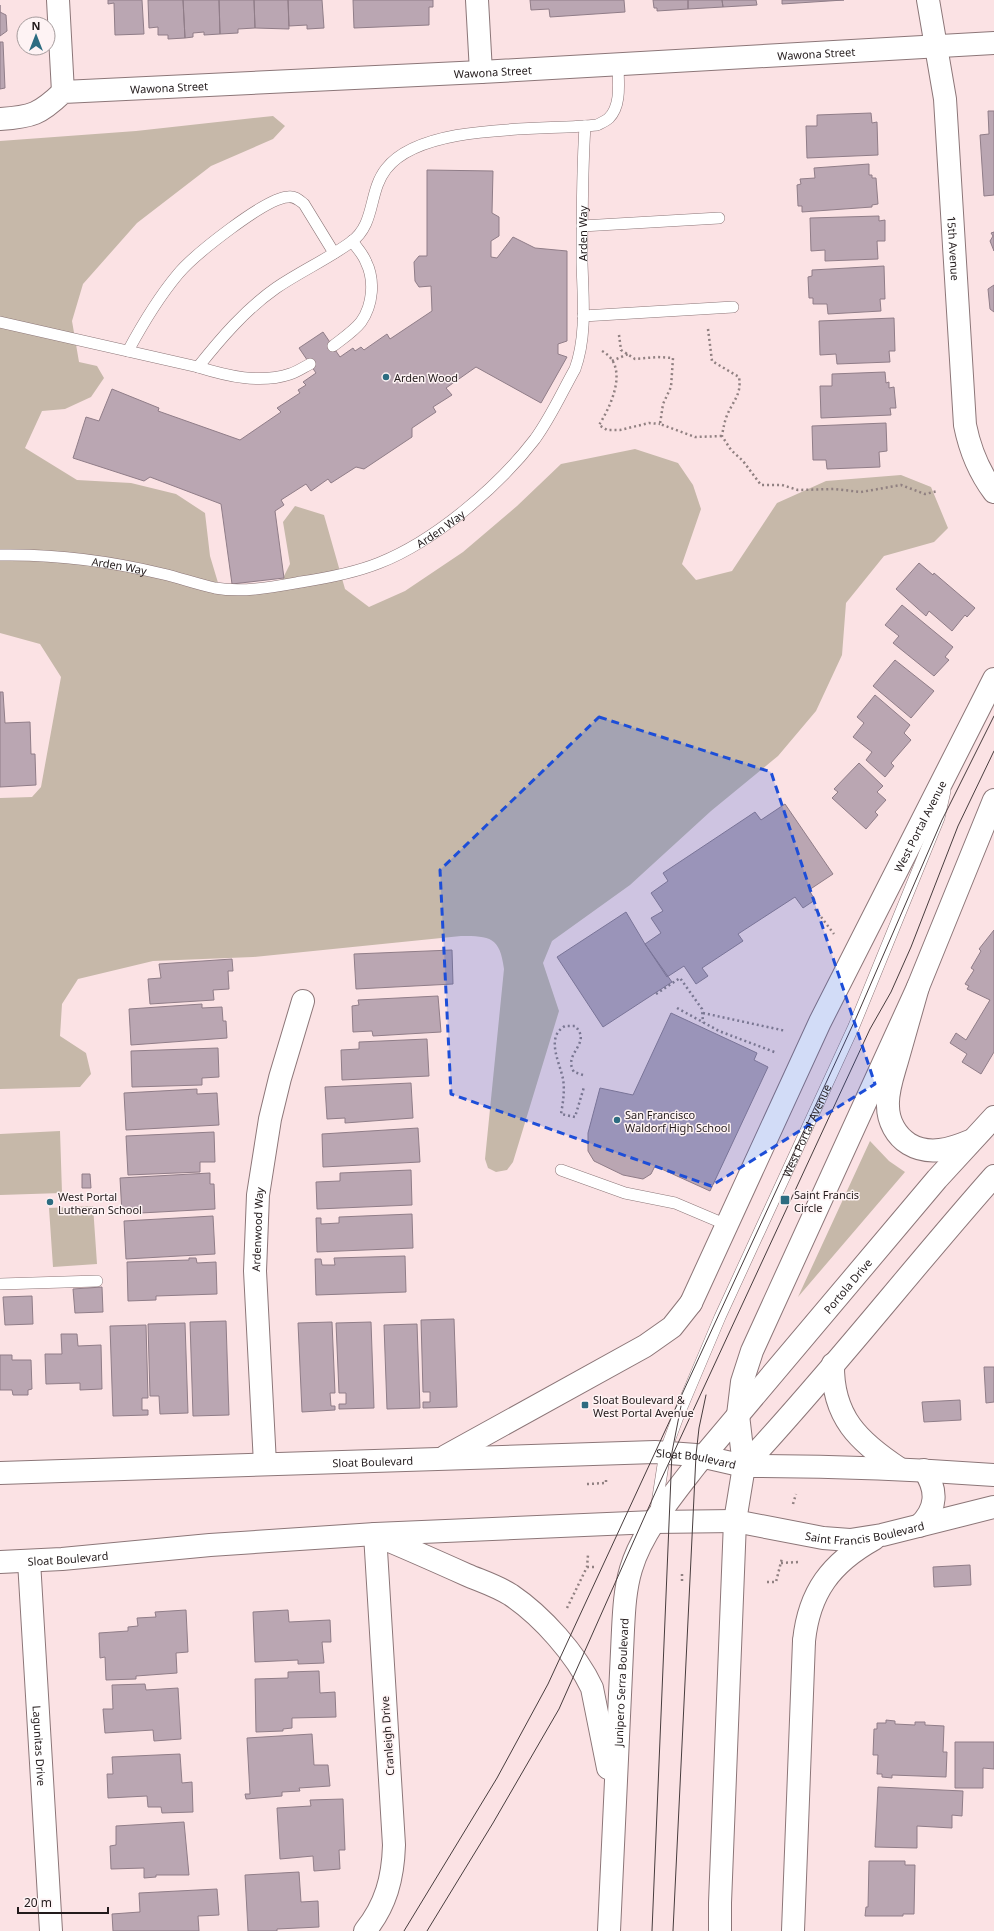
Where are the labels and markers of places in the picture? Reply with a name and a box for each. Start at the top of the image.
place label: Arden Wood [394,370,458,385]
marker: Arden Wood [381,372,391,382]
place label: San Francisco Waldorf High School [625,1107,730,1135]
marker: San Francisco Waldorf High School [612,1115,622,1125]
place label: Saint Francis Circle [794,1187,859,1215]
place label: West Portal Lutheran School [58,1189,142,1217]
marker: Saint Francis Circle [779,1194,791,1206]
marker: West Portal Lutheran School [45,1197,55,1207]
place label: Sloat Boulevard & West Portal Avenue [593,1392,694,1420]
marker: Sloat Boulevard & West Portal Avenue [580,1400,590,1410]

